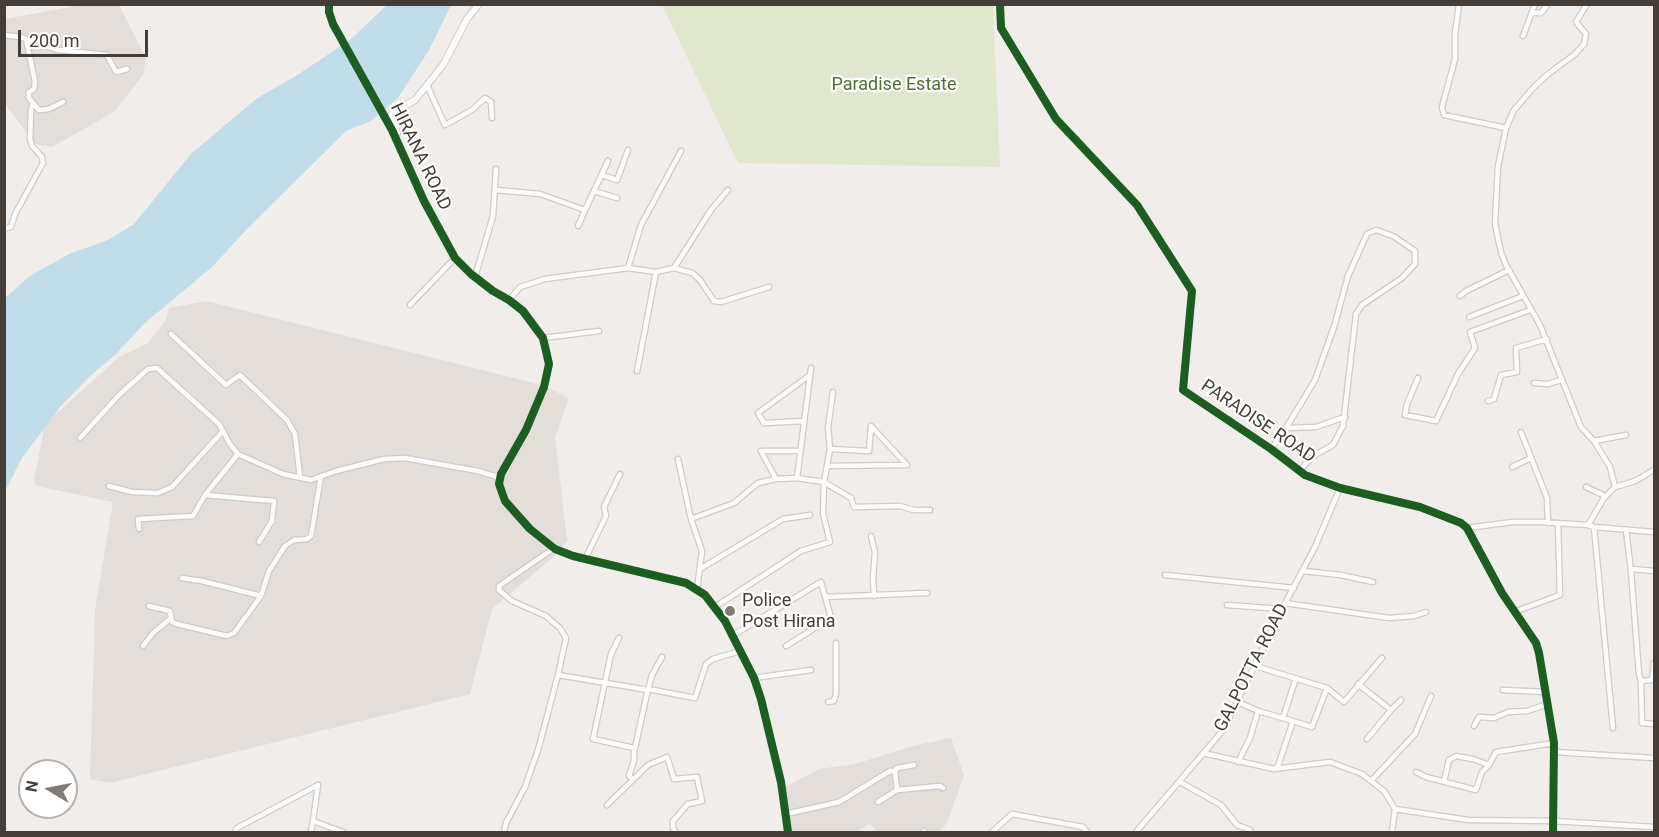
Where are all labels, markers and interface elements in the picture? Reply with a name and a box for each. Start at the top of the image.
scale bar [21,18,152,56]
text: 200 m [29,30,80,51]
park label: Paradise Estate [831,74,957,96]
street label: HIRANA ROAD [385,100,455,214]
street label: PARADISE ROAD [1197,376,1319,468]
place label: Police Post Hirana [742,590,836,632]
street label: GALPOTTA ROAD [1210,600,1294,736]
marker: Police Post Hirana [723,604,737,618]
north arrow [18,759,78,819]
text: N [21,779,42,793]

